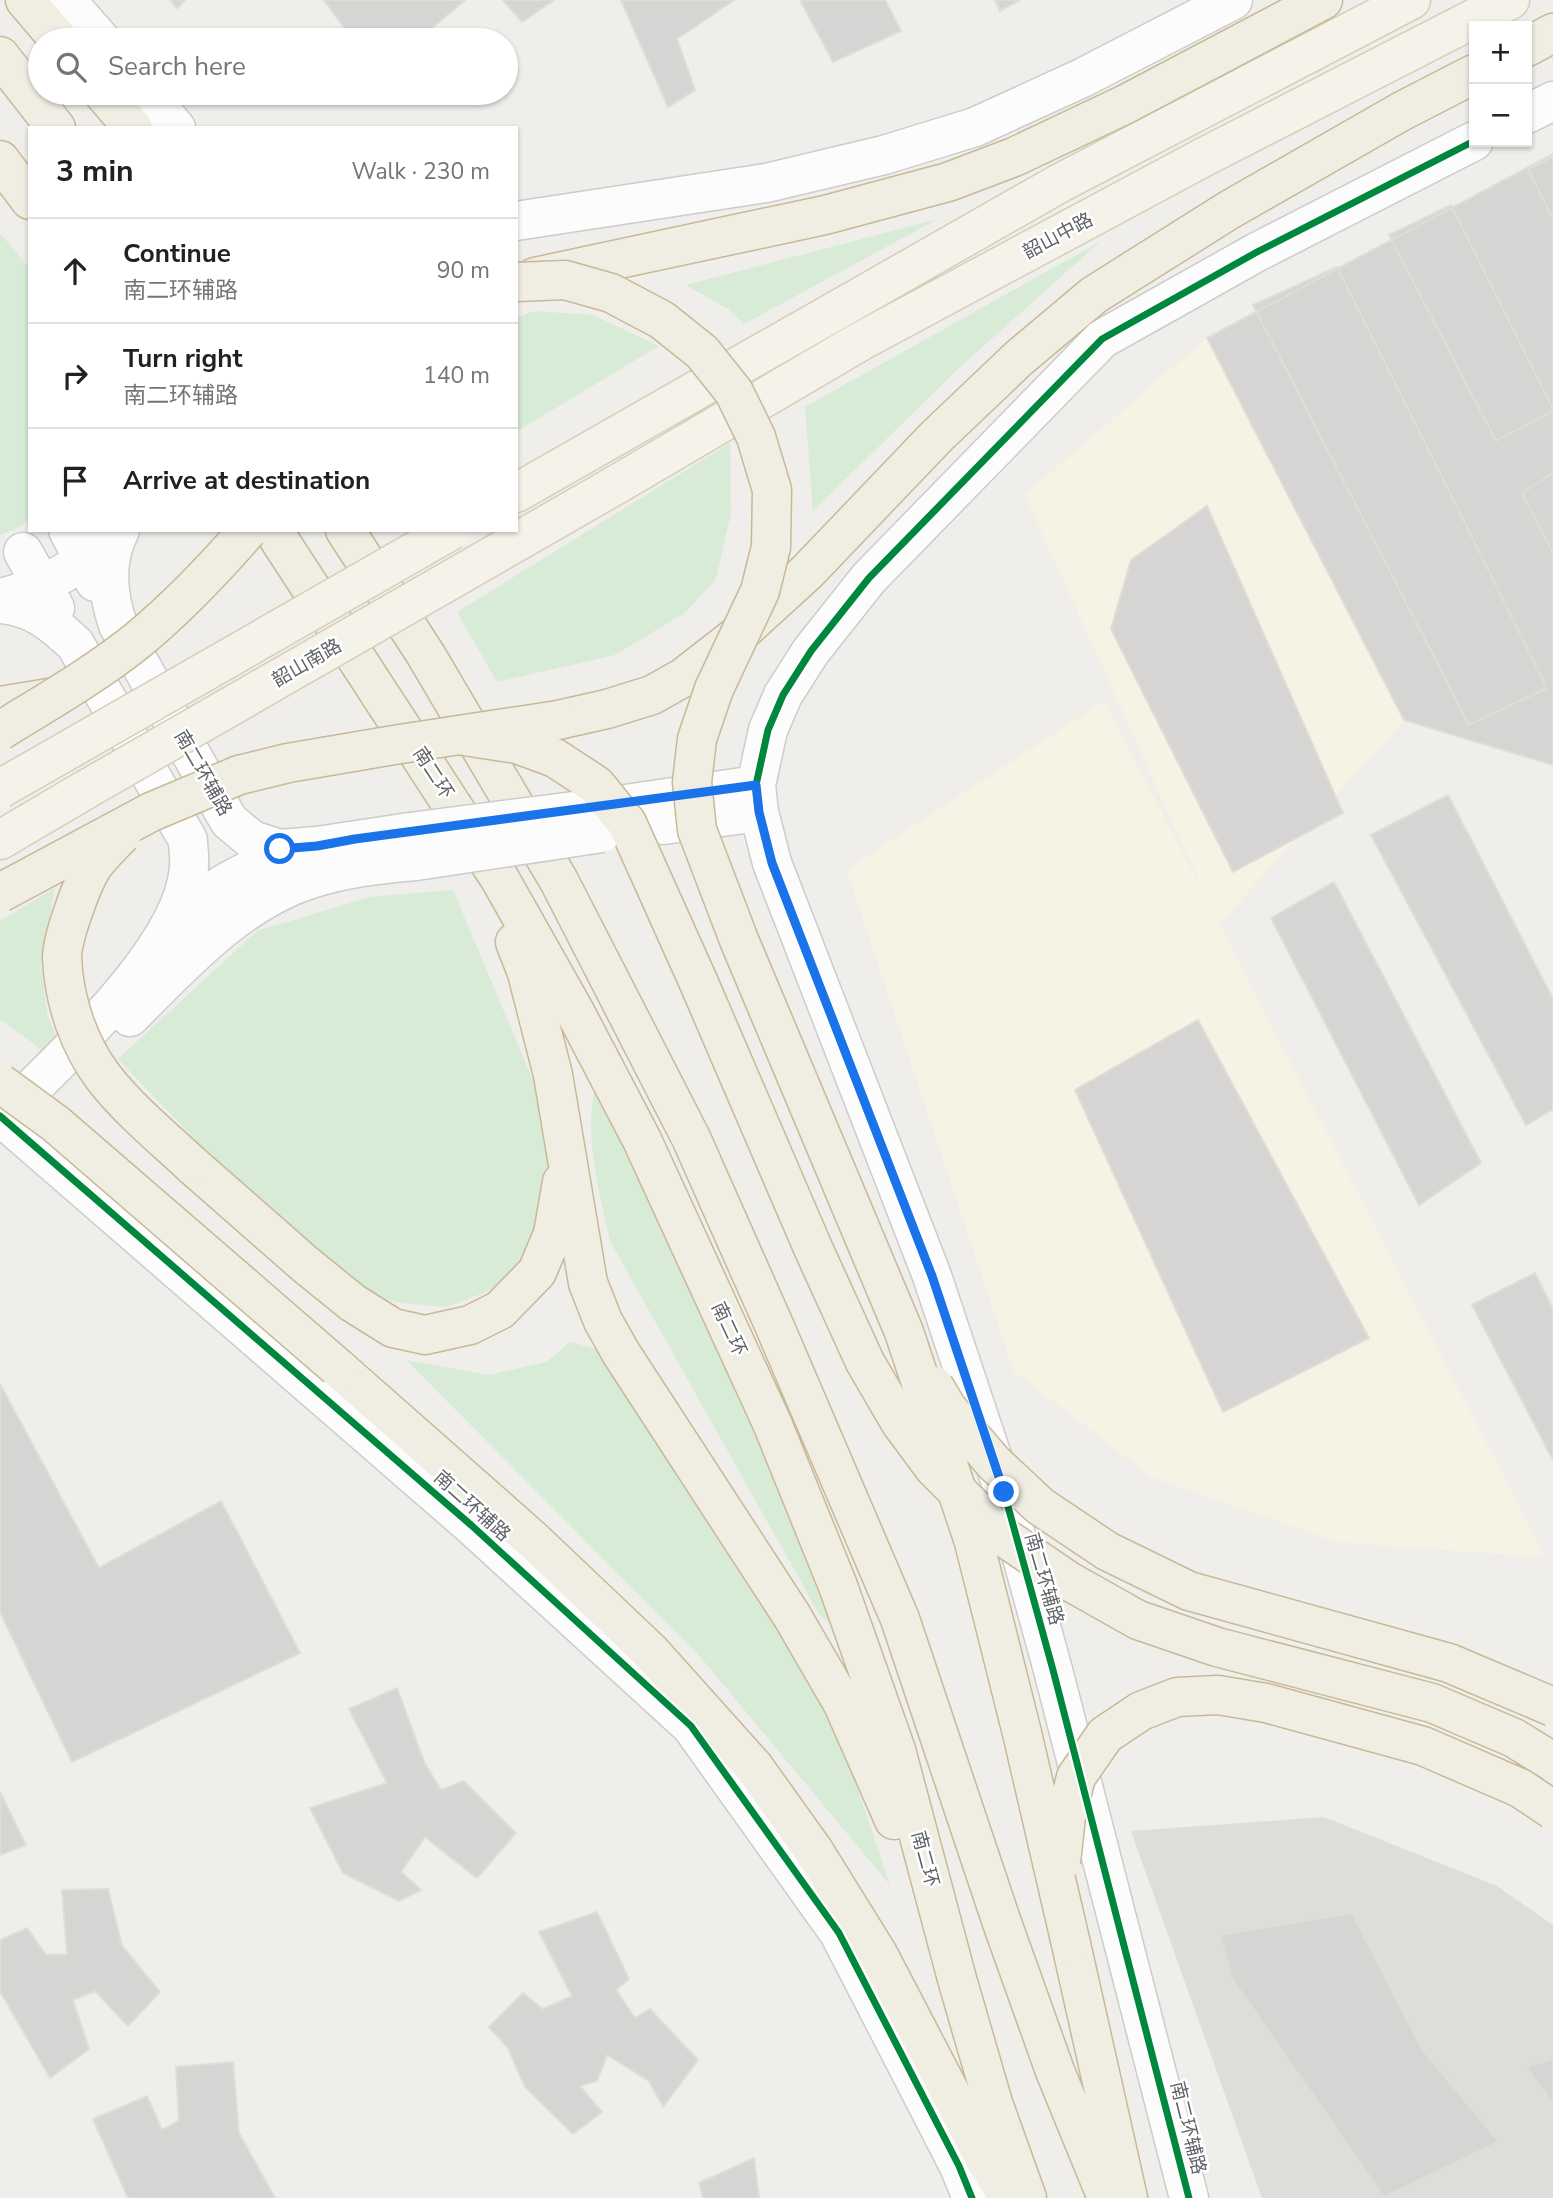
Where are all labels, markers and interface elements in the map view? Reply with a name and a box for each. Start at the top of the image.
map controls [1469,21,1532,147]
button: + [1469,21,1532,84]
search box [28,28,518,105]
icon: search [52,48,90,86]
text: Search here [108,49,246,84]
button: − [1469,84,1532,147]
text: 3 min [56,151,134,192]
text: Walk · 230 m [351,156,490,187]
street label: 韶山中路 [1018,207,1098,265]
text: Continue [123,236,231,271]
icon: ahead [56,252,94,290]
text: 90 m [437,255,490,286]
text: 南二环辅路 [123,275,238,306]
text: Turn right [123,341,242,376]
icon: right [56,357,94,395]
text: 140 m [423,360,490,391]
text: 南二环辅路 [123,380,238,411]
icon: arrive [56,462,94,500]
text: Arrive at destination [123,463,370,498]
street label: 韶山南路 [268,633,346,693]
street label: 南二环辅路 [168,725,238,821]
street label: 南二环 [407,742,459,804]
route start [264,833,295,864]
street label: 南二环 [705,1298,753,1360]
street label: 南二环辅路 [428,1465,516,1547]
route end [988,1476,1019,1507]
street label: 南二环辅路 [1018,1530,1070,1628]
street label: 南二环 [905,1828,945,1890]
street label: 南二环辅路 [1164,2079,1212,2177]

